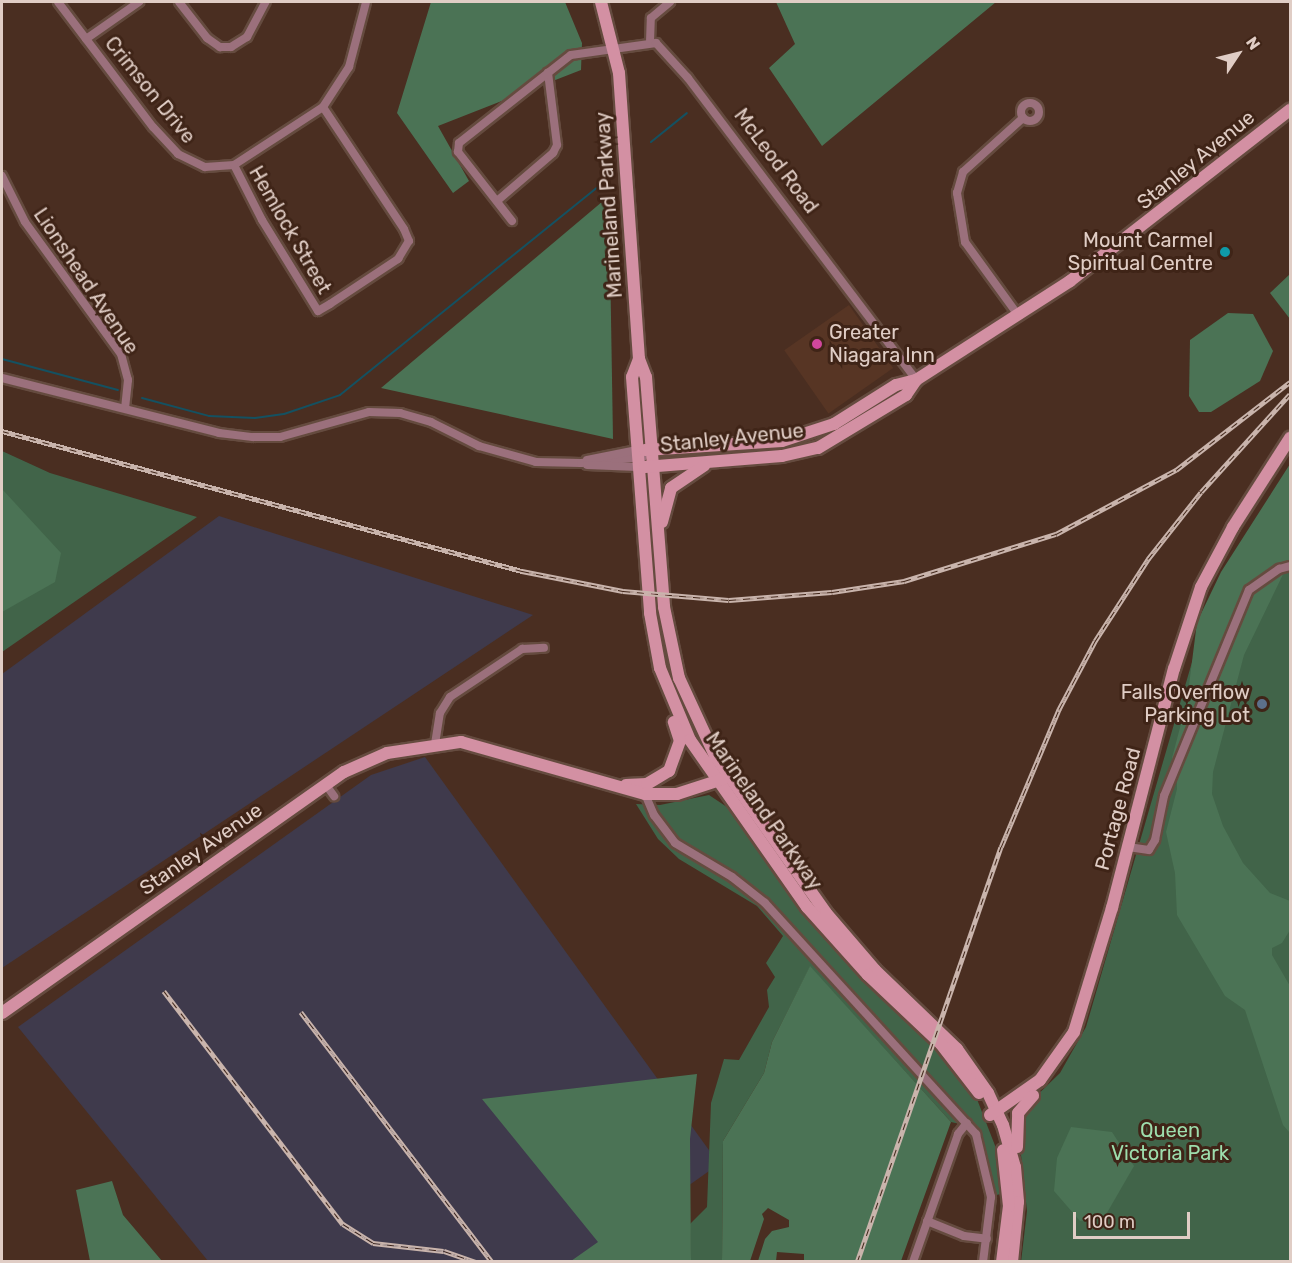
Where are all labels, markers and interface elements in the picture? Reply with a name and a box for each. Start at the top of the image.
north arrow [1208,24,1268,84]
street label: Crimson Drive [100,32,200,148]
text: N [1242,33,1264,54]
street label: McLeod Road [729,104,823,218]
street label: Stanley Avenue [1132,105,1260,215]
street label: Marineland Parkway [591,111,627,299]
street label: Hemlock Street [244,162,336,298]
street label: Lionshead Avenue [28,203,144,359]
place label: Mount Carmel Spiritual Centre [1068,228,1213,275]
marker: Mount Carmel Spiritual Centre [1218,245,1232,259]
place label: Greater Niagara Inn [829,320,935,367]
marker: Greater Niagara Inn [810,337,824,351]
street label: Stanley Avenue [659,418,805,458]
place label: Falls Overflow Parking Lot [1121,680,1250,727]
marker: Falls Overflow Parking Lot [1255,697,1269,711]
street label: Marineland Parkway [701,728,827,894]
street label: Portage Road [1090,745,1146,873]
street label: Stanley Avenue [135,798,267,900]
park label: Queen Victoria Park [1111,1118,1229,1165]
scale bar [1076,1200,1193,1238]
text: 100 m [1084,1211,1135,1233]

